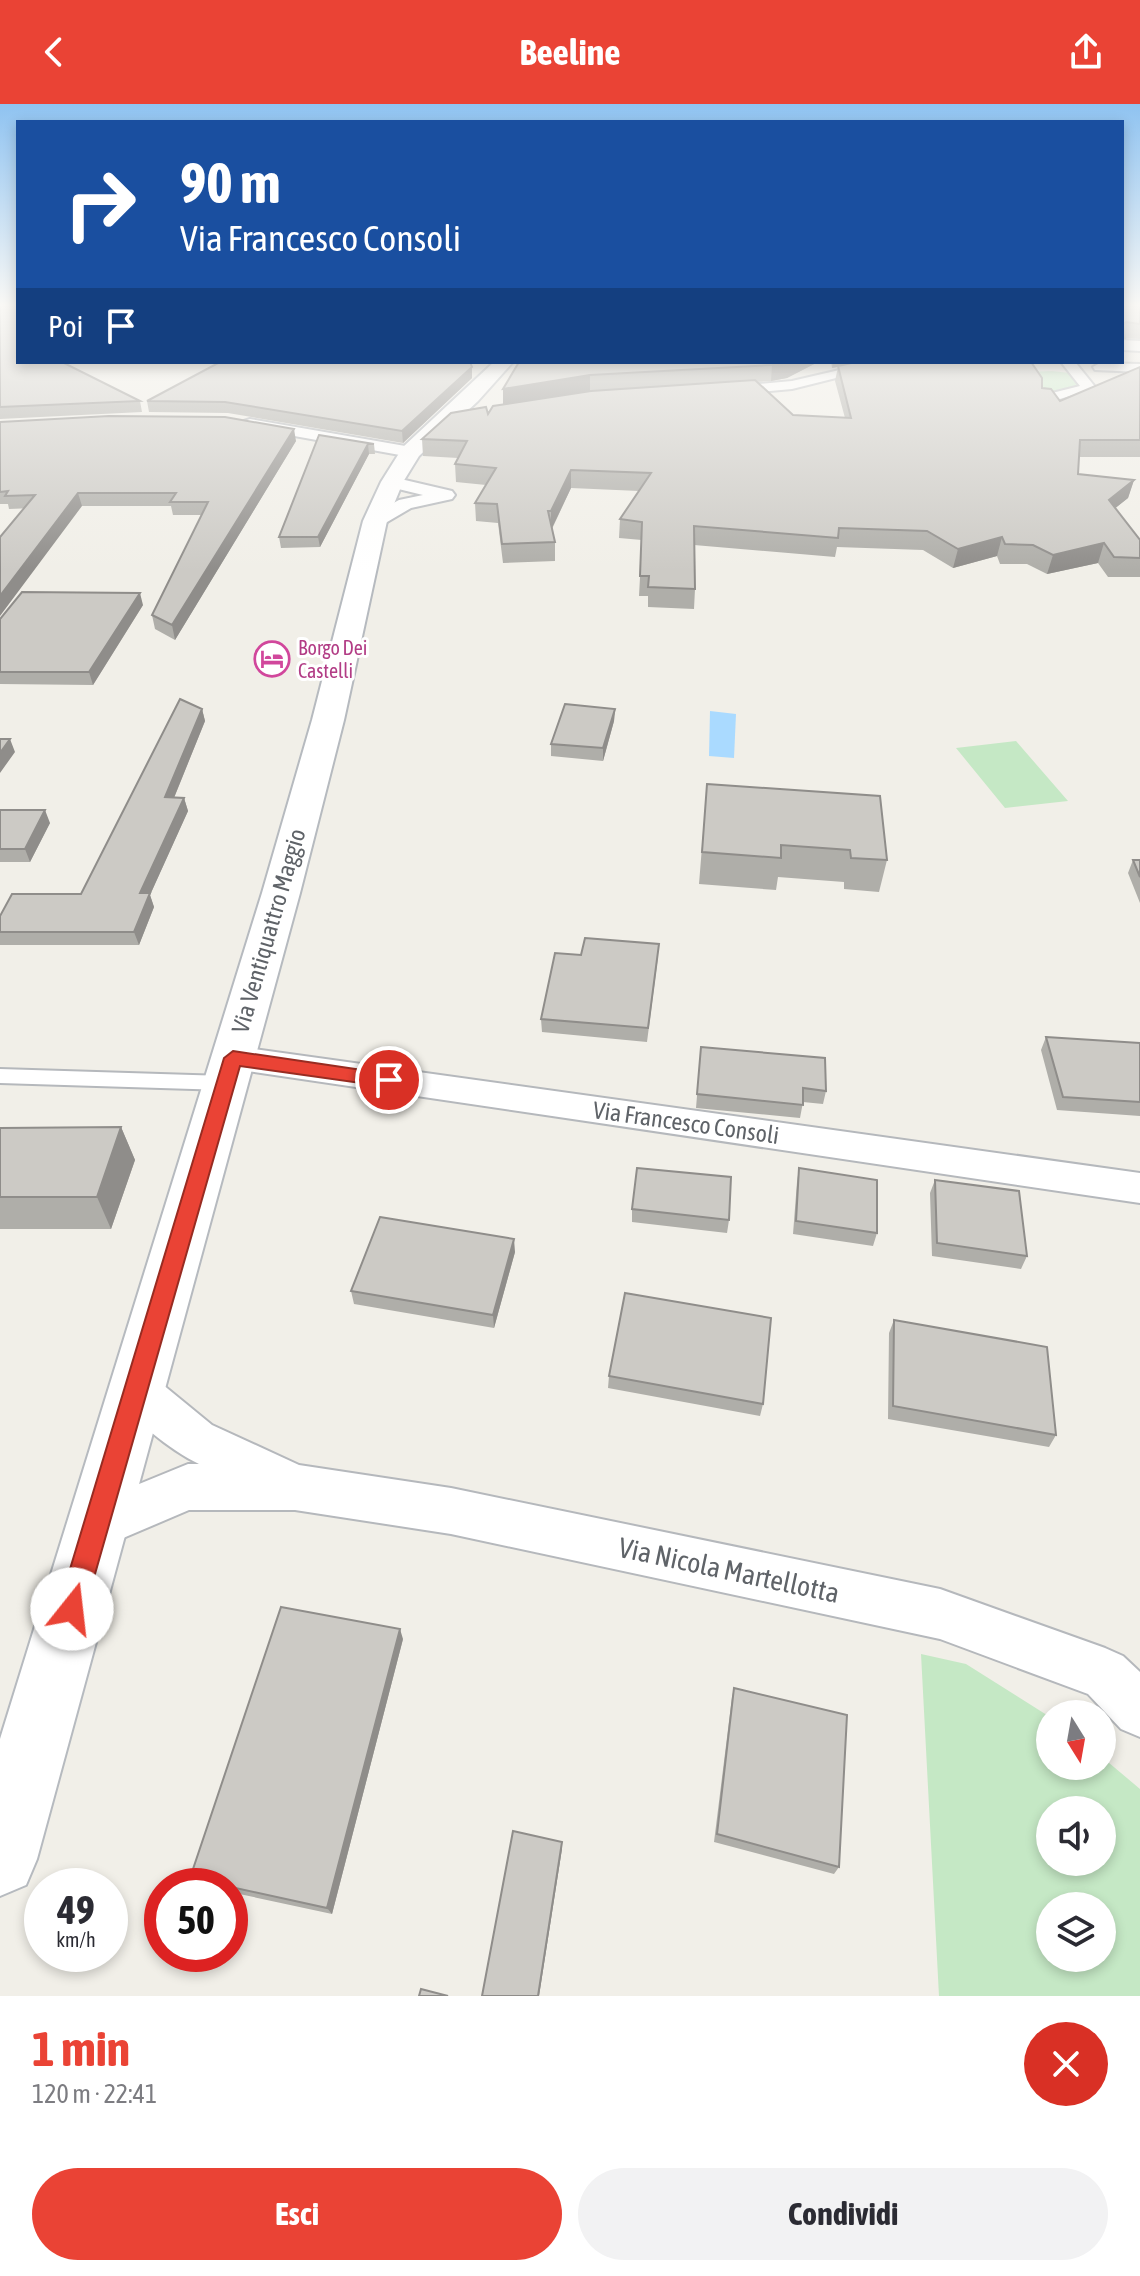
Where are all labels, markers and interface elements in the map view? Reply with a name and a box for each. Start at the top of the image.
icon: back [32,30,76,74]
icon: share [1064,30,1108,74]
text: Beeline [519,31,621,73]
text: 90 m [180,151,281,215]
icon: right [48,152,152,256]
text: Via Francesco Consoli [180,217,461,259]
icon: arrive [99,304,143,348]
text: Poi [48,309,83,343]
place label: Borgo Dei Castelli [298,636,367,682]
hotel icon: Borgo Dei Castelli [253,640,291,678]
street label: Via Ventiquattro Maggio [226,825,311,1036]
pin [355,1046,423,1114]
icon: arrive [367,1058,411,1102]
street label: Via Francesco Consoli [591,1096,781,1149]
street label: Via Nicola Martellotta [616,1531,842,1609]
position arrow [30,1567,114,1651]
north arrow [1036,1700,1116,1780]
map controls [1036,1700,1116,1972]
button: sound [1036,1796,1116,1876]
speed limit sign: 50 [144,1868,248,1972]
text: 49 [57,1887,95,1932]
button: layers [1036,1892,1116,1972]
text: km/h [56,1928,96,1951]
text: 1 min [32,2021,130,2076]
button: close [1024,2022,1108,2106]
text: 120 m · 22:41 [32,2079,157,2109]
button: Esci [32,2168,562,2260]
button: Condividi [578,2168,1108,2260]

